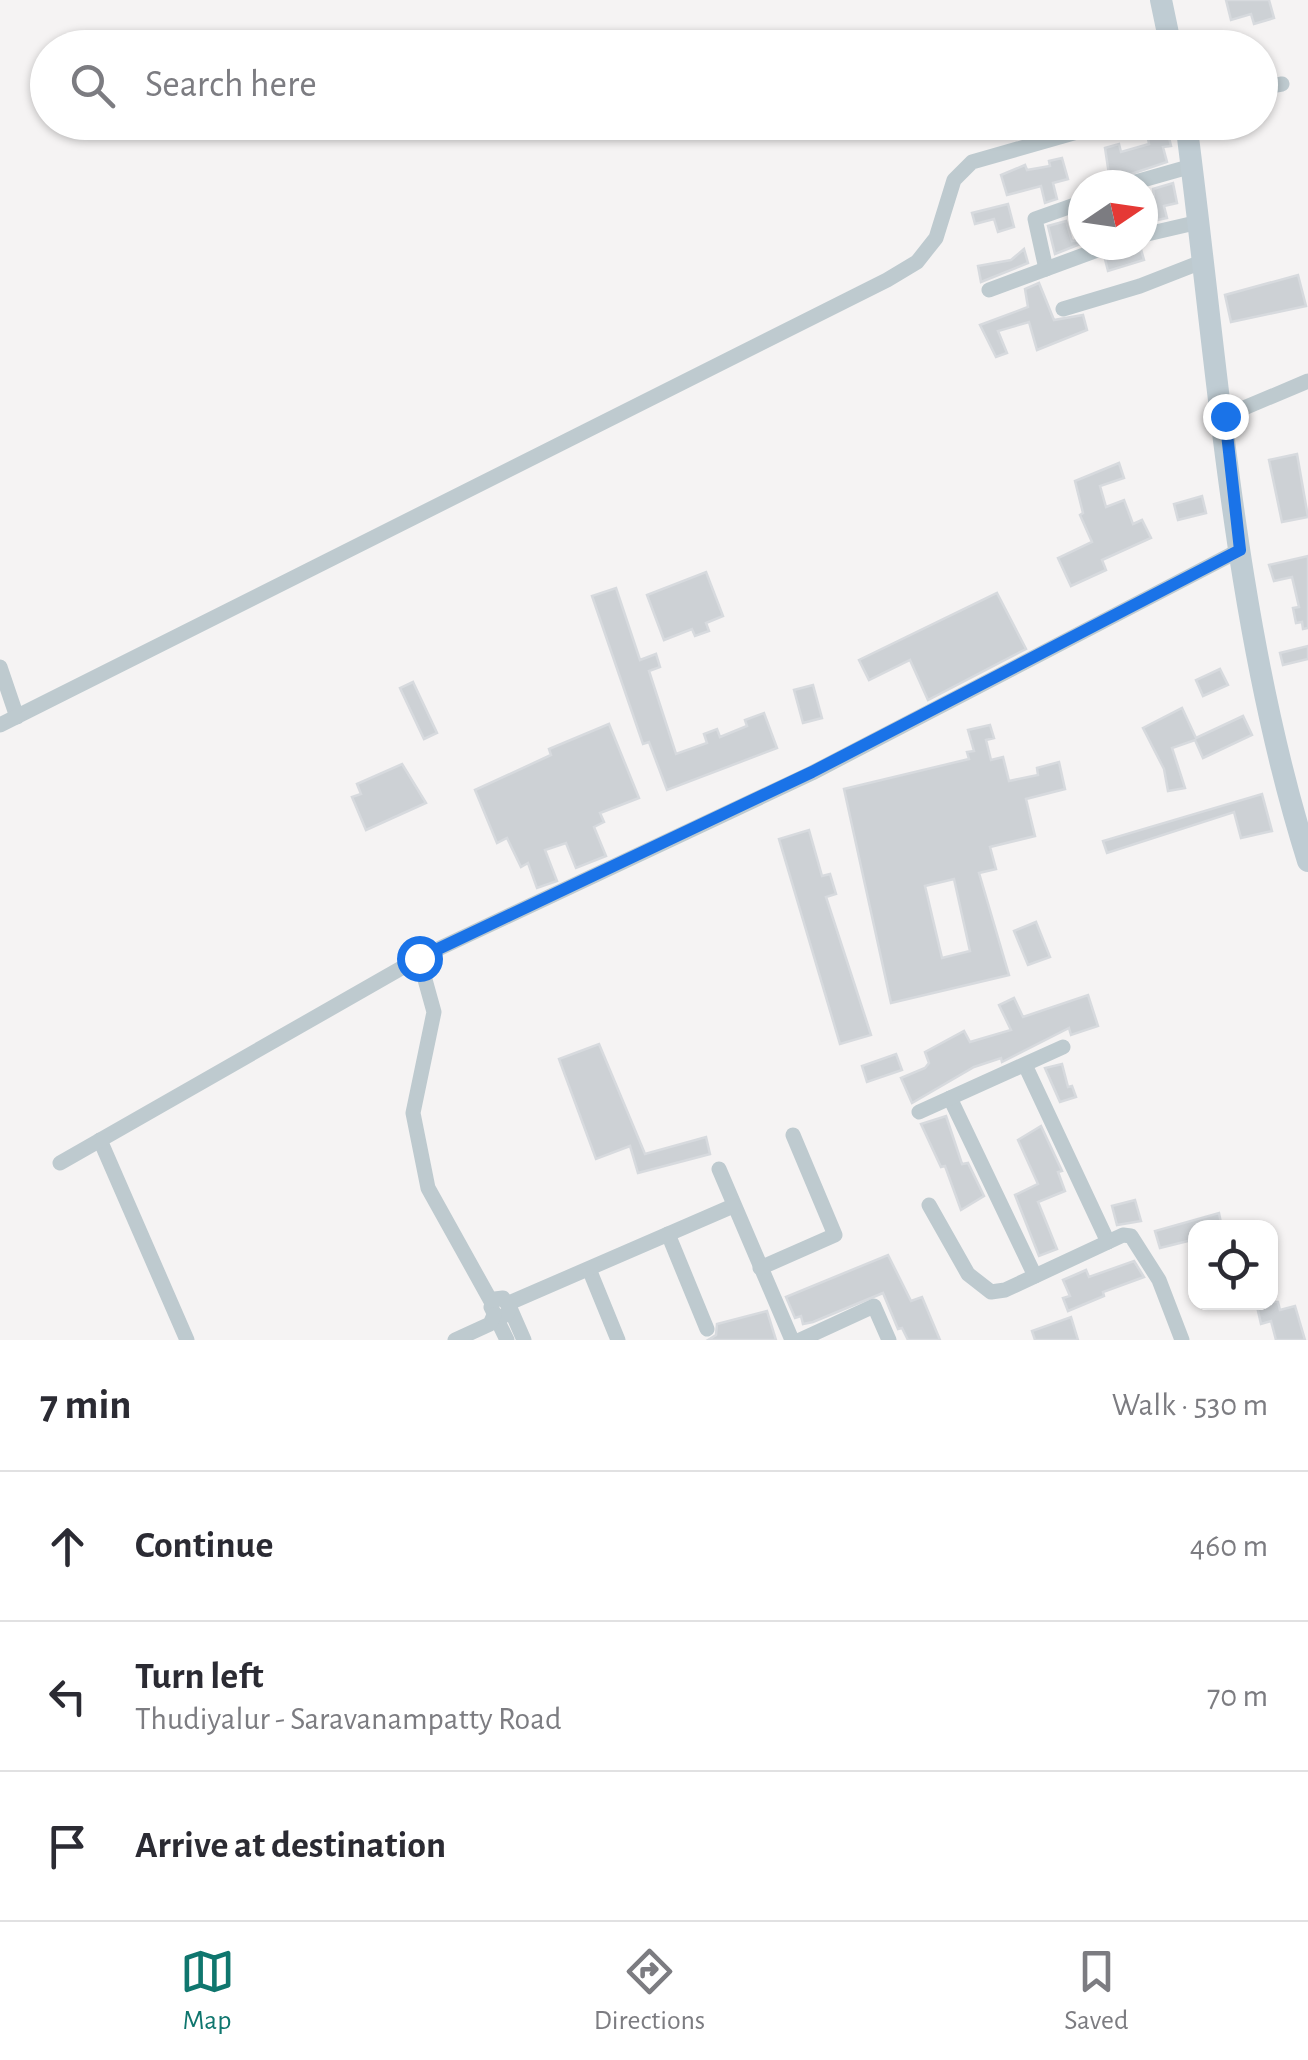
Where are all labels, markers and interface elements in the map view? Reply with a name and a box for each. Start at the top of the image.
search box [30,30,1278,140]
icon: search [65,58,120,113]
text: Search here [145,66,317,104]
north arrow [1068,170,1158,260]
route end [1203,394,1249,440]
route start [397,936,443,982]
map controls [1188,1220,1278,1310]
button: locate [1188,1220,1278,1310]
text: 7 min [40,1384,132,1426]
text: Walk · 530 m [1112,1389,1268,1421]
icon: ahead [40,1519,95,1574]
text: Continue [135,1527,273,1565]
text: 460 m [1190,1530,1268,1562]
text: Turn left [135,1658,263,1696]
icon: left [40,1669,95,1724]
text: 70 m [1207,1680,1268,1712]
text: Thudiyalur - Saravanampatty Road [135,1703,562,1735]
icon: arrive [40,1819,95,1874]
text: Arrive at destination [135,1827,446,1865]
tab: Map [180,1944,235,2038]
tab: Directions [594,1944,705,2038]
tab: Saved [1064,1944,1128,2038]

